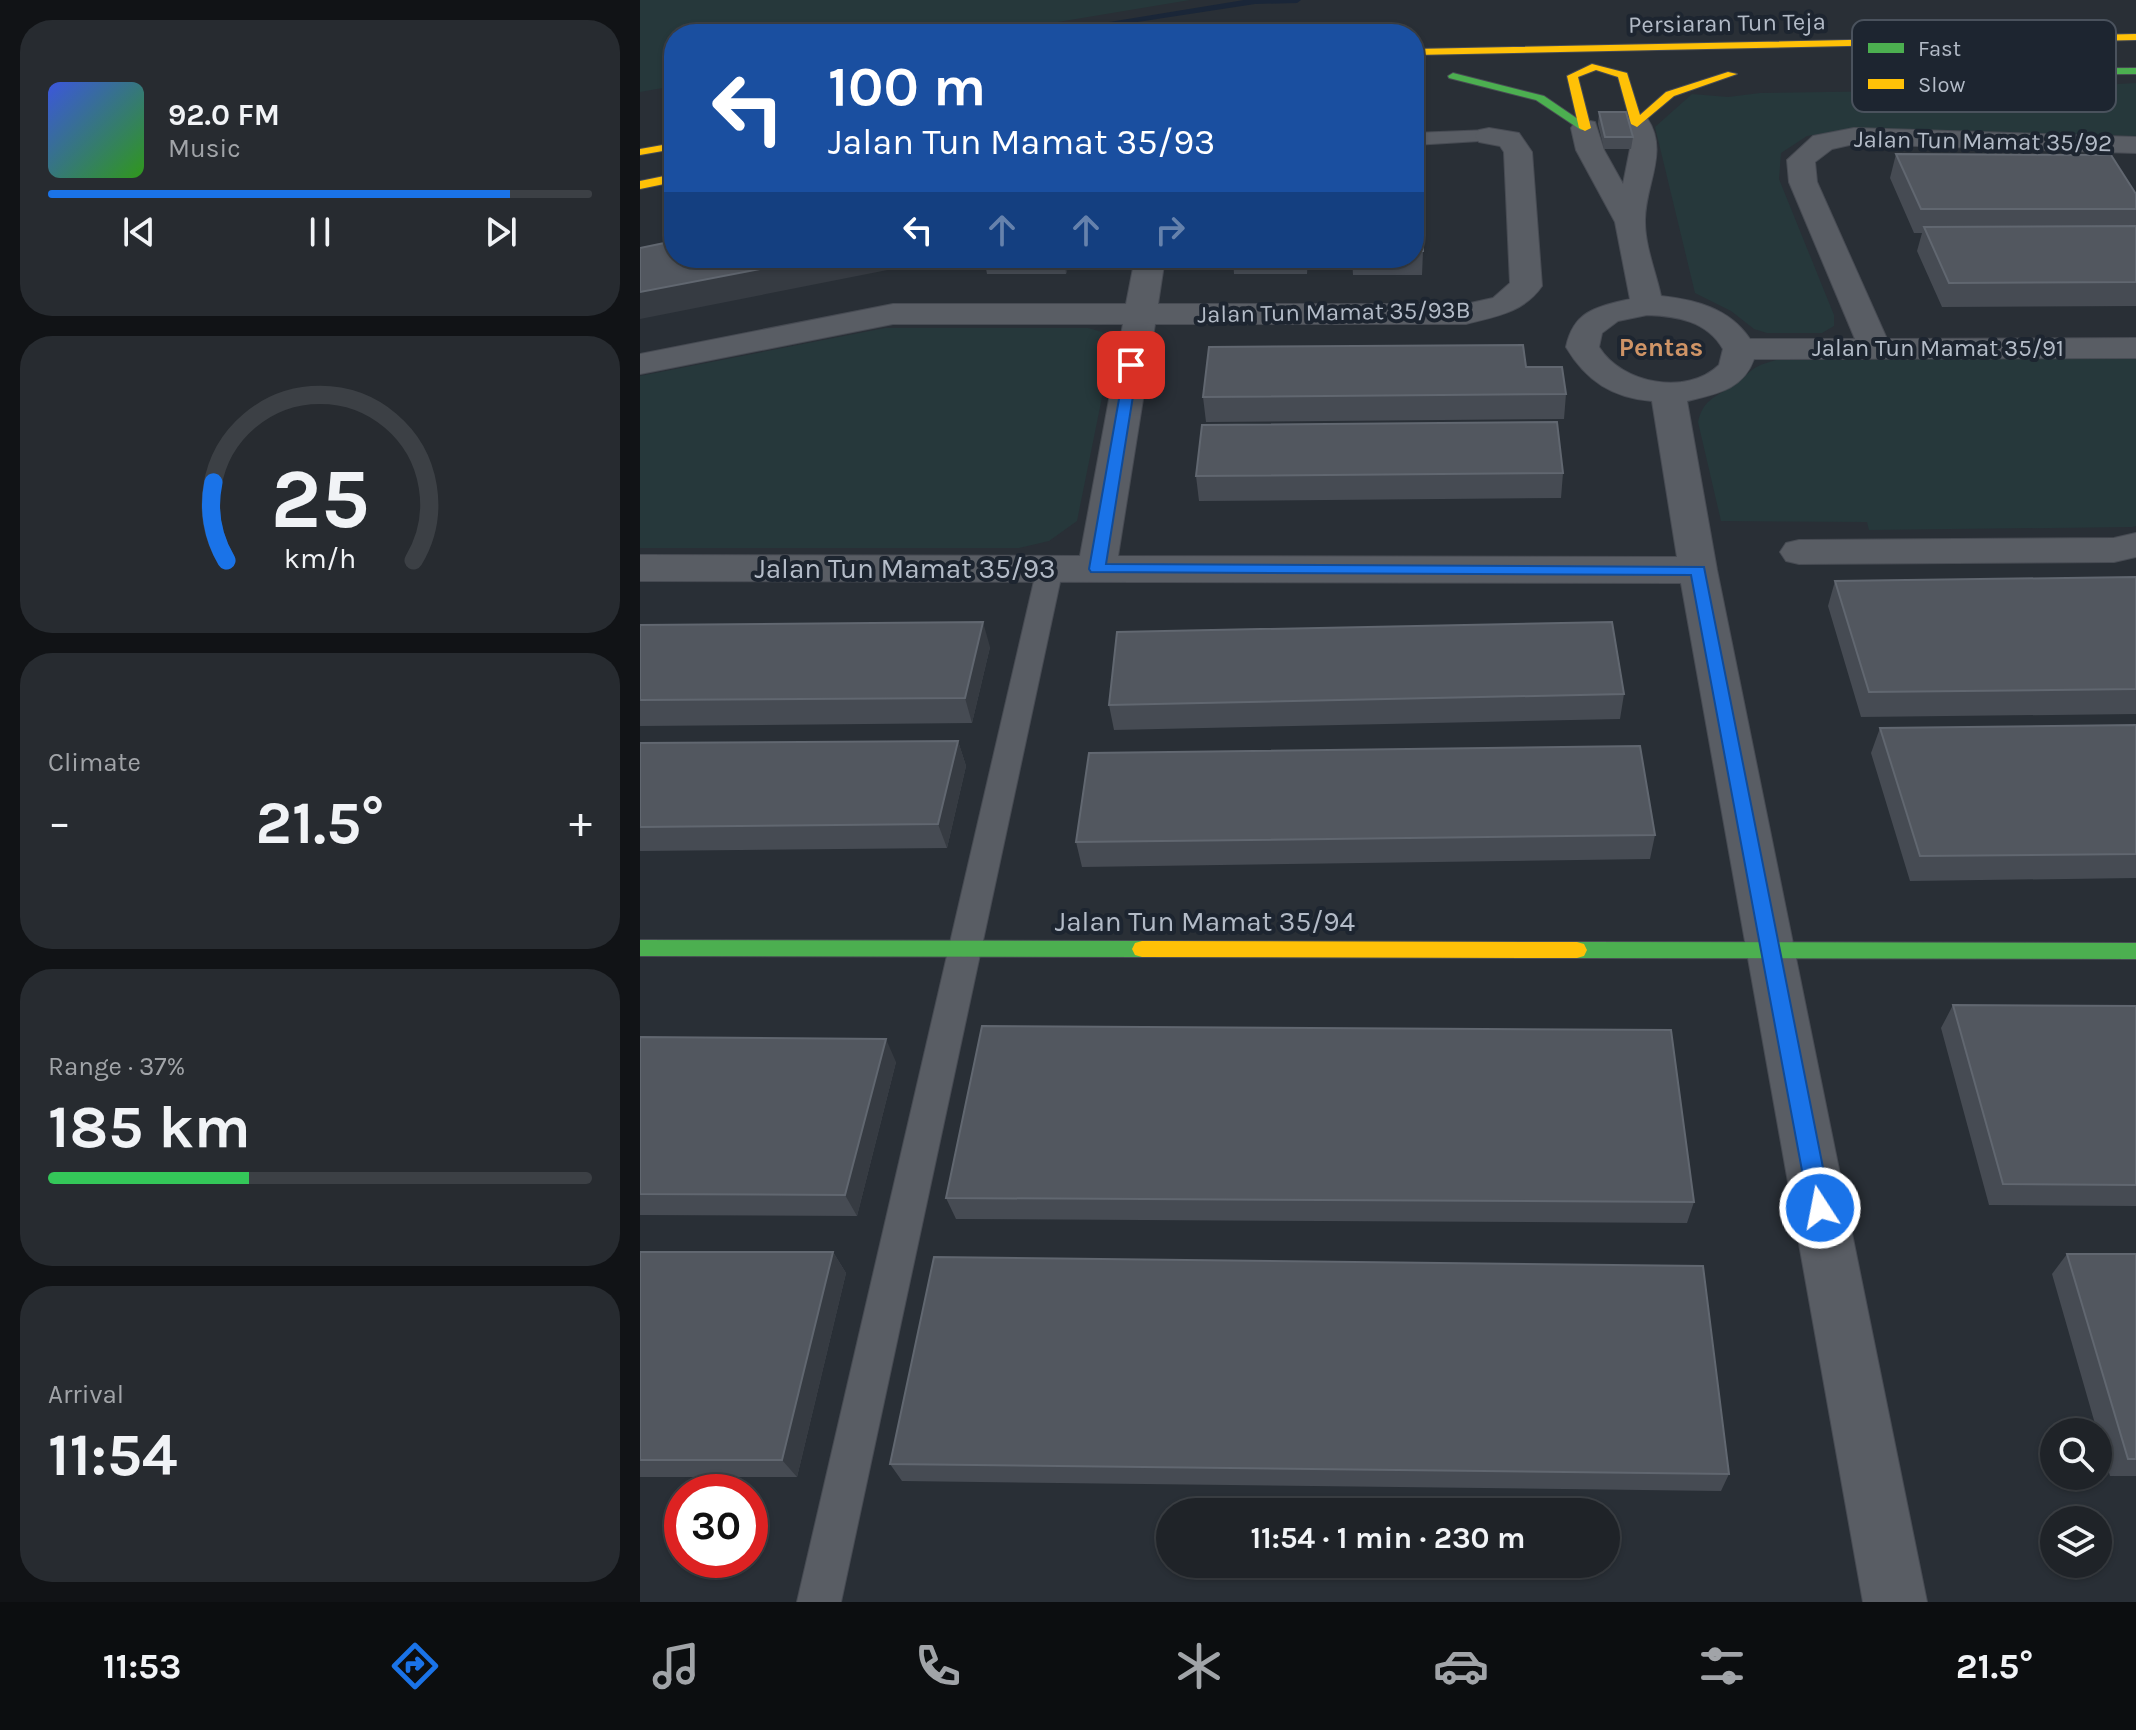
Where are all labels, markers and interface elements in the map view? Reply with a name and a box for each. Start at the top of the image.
street label: Persiaran Tun Teja [1628,7,1826,39]
legend [1852,20,2116,112]
text: Fast [1918,36,1961,62]
text: 100 m [828,54,986,119]
icon: left [696,56,800,160]
text: Slow [1918,72,1965,98]
text: 92.0 FM [168,97,280,133]
text: Jalan Tun Mamat 35/93 [828,121,1215,163]
street label: Jalan Tun Mamat 35/92 [1854,125,2112,157]
text: Music [168,133,241,164]
icon: left [896,208,940,252]
icon: ahead [980,208,1024,252]
icon: ahead [1064,208,1108,252]
icon: right [1148,208,1192,252]
icon: previous [117,210,161,254]
icon: pause [298,210,342,254]
icon: next [479,210,523,254]
street label: Jalan Tun Mamat 35/93B [1197,296,1471,328]
pin [1097,331,1165,399]
district label: Pentas [1619,332,1703,363]
street label: Jalan Tun Mamat 35/91 [1812,334,2064,362]
icon: arrive [1109,343,1153,387]
text: 25 [271,450,369,547]
text: km/h [284,542,356,575]
street label: Jalan Tun Mamat 35/93 [754,552,1056,585]
text: Climate [48,747,141,778]
text: 21.5° [256,788,384,858]
text: − [48,797,71,848]
text: + [569,797,592,848]
street label: Jalan Tun Mamat 35/94 [1055,905,1356,938]
text: Range · 37% [48,1051,185,1082]
text: 185 km [48,1092,251,1162]
position arrow [1778,1166,1862,1250]
text: Arrival [48,1379,124,1410]
map controls [2040,1418,2112,1578]
button: search [2040,1418,2112,1490]
text: 11:54 [48,1420,178,1490]
speed limit sign: 30 [664,1474,768,1578]
button: layers [2040,1506,2112,1578]
text: 11:54 · 1 min · 230 m [1250,1520,1526,1556]
icon: directions [387,1638,443,1694]
icon: music [648,1638,704,1694]
icon: phone [910,1638,966,1694]
icon: climate [1171,1638,1227,1694]
icon: car [1433,1638,1489,1694]
icon: filters [1694,1638,1750,1694]
text: 11:53 [103,1645,181,1687]
text: 21.5° [1956,1645,2033,1687]

